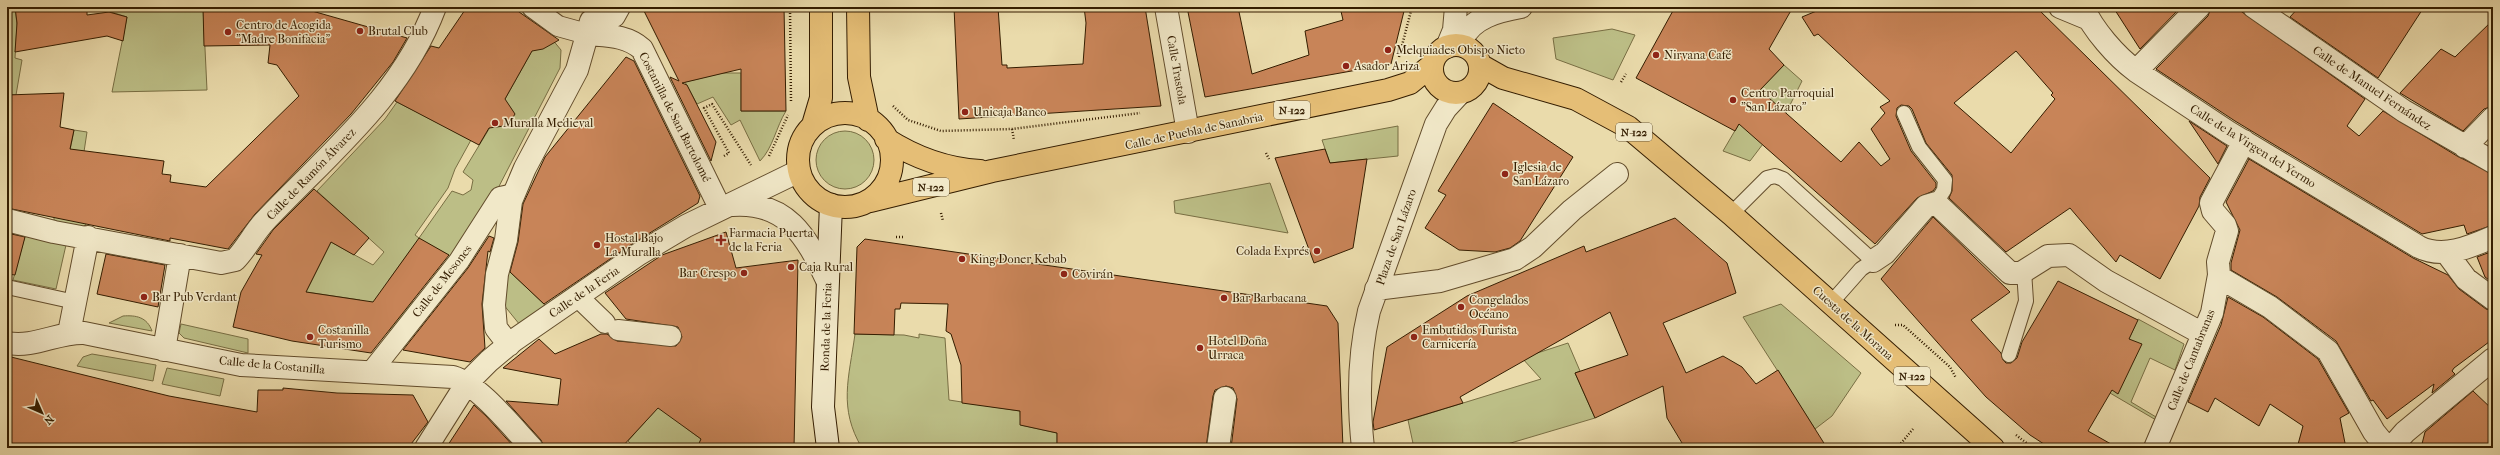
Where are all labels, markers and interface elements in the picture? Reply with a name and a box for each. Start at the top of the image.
place label: Centro de Acogida "Madre Bonifacia" [236,18,332,46]
place label: Brutal Club [368,24,428,38]
marker: Brutal Club [355,26,365,36]
marker: Centro de Acogida "Madre Bonifacia" [223,27,233,37]
street label: Calle Trastola [1164,34,1190,106]
place label: Melquiades Obispo Nieto [1396,43,1525,57]
street label: Calle de Manuel Fernández [2310,43,2435,133]
marker: Melquiades Obispo Nieto [1383,45,1393,55]
place label: Nirvana Café [1664,48,1732,62]
street label: Costanilla de San Bartolomé [636,50,714,184]
marker: Nirvana Café [1651,50,1661,60]
place label: Asador Ariza [1353,59,1420,73]
marker: Asador Ariza [1341,61,1351,71]
place label: Centro Parroquial "San Lázaro" [1741,86,1835,114]
marker: Centro Parroquial "San Lázaro" [1728,95,1738,105]
road number: N-122 [1274,101,1310,119]
street label: Calle de la Virgen del Yermo [2187,101,2319,191]
place label: Unicaja Banco [973,105,1046,119]
marker: Unicaja Banco [960,107,970,117]
street label: Calle de Puebla de Sanabria [1124,109,1265,153]
place label: Muralla Medieval [503,116,594,130]
marker: Muralla Medieval [490,118,500,128]
road number: N-122 [1616,123,1652,141]
street label: Calle de Ramón Álvarez [263,124,359,223]
place label: Iglesia de San Lázaro [1513,160,1569,188]
marker: Iglesia de San Lázaro [1500,169,1510,179]
road number: N-122 [913,178,949,196]
street label: Plaza de San Lázaro [1373,187,1419,287]
place label: Farmacia Puerta de la Feria [729,226,814,254]
place label: Hostal Bajo La Muralla [605,231,663,259]
marker: Farmacia Puerta de la Feria [716,235,726,245]
marker: Hostal Bajo La Muralla [592,240,602,250]
street label: Calle de Mesones [409,241,475,320]
place label: Colada Exprés [1236,244,1310,258]
marker: Colada Exprés [1312,246,1322,256]
place label: King Doner Kebab [970,252,1066,266]
marker: King Doner Kebab [957,254,967,264]
place label: Caja Rural [799,260,854,274]
marker: Caja Rural [786,262,796,272]
street label: Calle de la Feria [546,263,622,321]
place label: Bar Crespo [679,266,736,280]
place label: Covirán [1072,267,1113,281]
marker: Bar Crespo [739,268,749,278]
marker: Covirán [1059,269,1069,279]
street label: Ronda de la Feria [817,282,835,372]
street label: Cuesta de la Morana [1810,283,1897,363]
place label: Bar Pub Verdant [152,290,238,304]
place label: Bar Barbacana [1232,291,1307,305]
marker: Bar Pub Verdant [139,292,149,302]
marker: Bar Barbacana [1219,293,1229,303]
place label: Congelados Océano [1469,293,1529,321]
marker: Congelados Océano [1456,302,1466,312]
street label: Calle de Cantabranas [2164,307,2218,413]
place label: Costanilla Turismo [318,323,370,351]
place label: Embutidos Turista Carnicería [1422,323,1518,351]
marker: Costanilla Turismo [305,332,315,342]
marker: Embutidos Turista Carnicería [1409,332,1419,342]
place label: Hotel Doña Urraca [1208,334,1268,362]
marker: Hotel Doña Urraca [1195,343,1205,353]
street label: Calle de la Costanilla [218,353,326,377]
road number: N-122 [1894,367,1930,385]
north arrow [22,393,62,433]
text: N [41,412,56,428]

